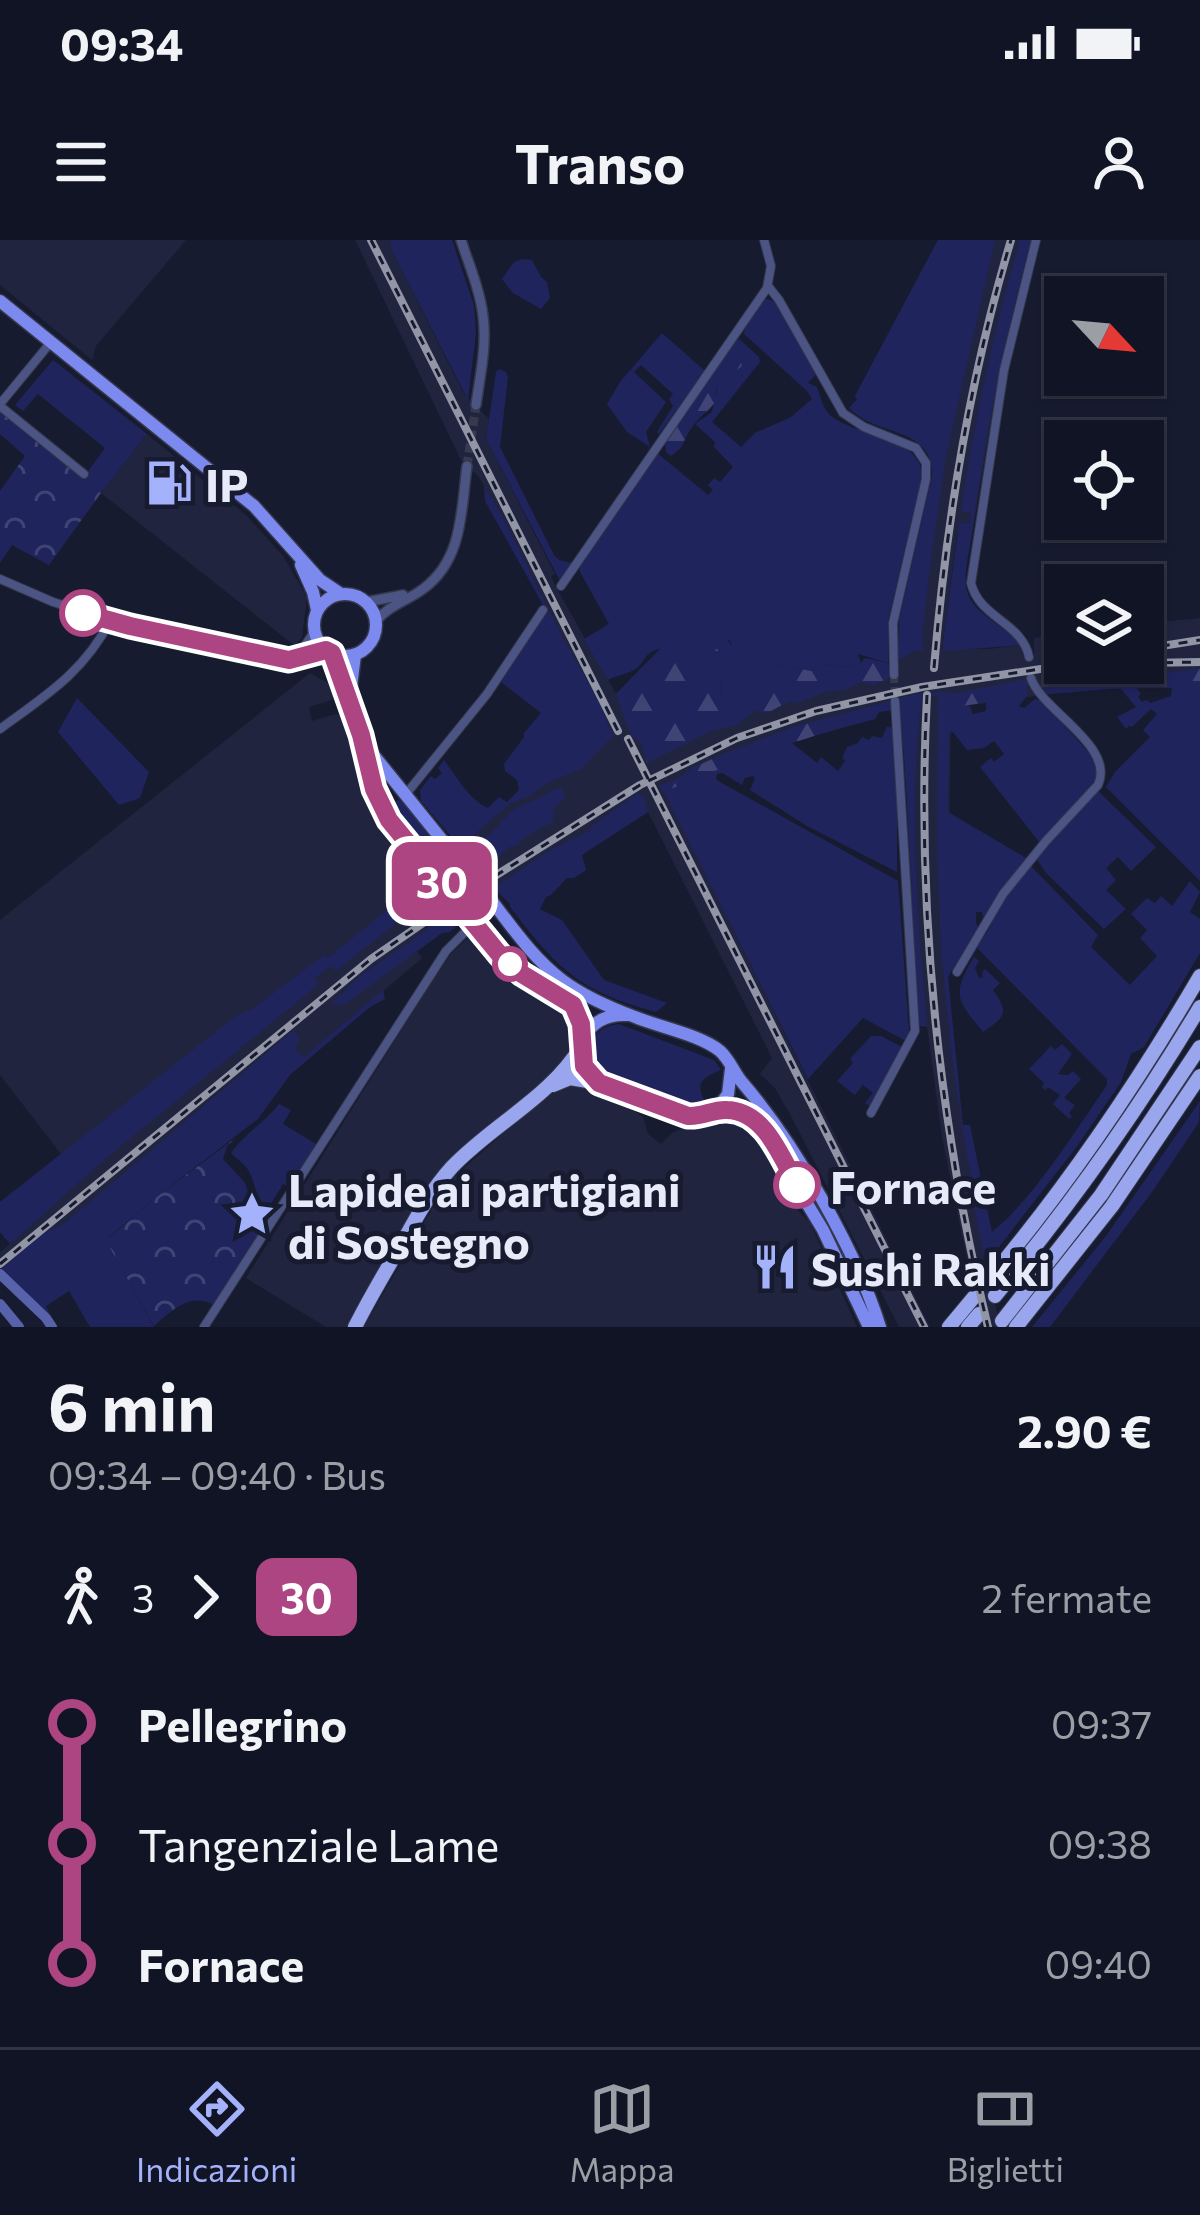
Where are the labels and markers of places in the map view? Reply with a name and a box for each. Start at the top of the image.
place label: IP [205,456,248,511]
fuel station icon: IP [144,458,194,508]
unlabelled marker [61,591,105,635]
unlabelled marker [494,948,526,980]
place label: Fornace [830,1158,996,1213]
place label: Lapide ai partigiani di Sostegno [288,1161,680,1268]
marker: Fornace [775,1163,819,1207]
place icon: Lapide ai partigiani di Sostegno [227,1189,277,1239]
place label: Sushi Rakki [811,1240,1051,1295]
restaurant icon: Sushi Rakki [750,1242,800,1292]

